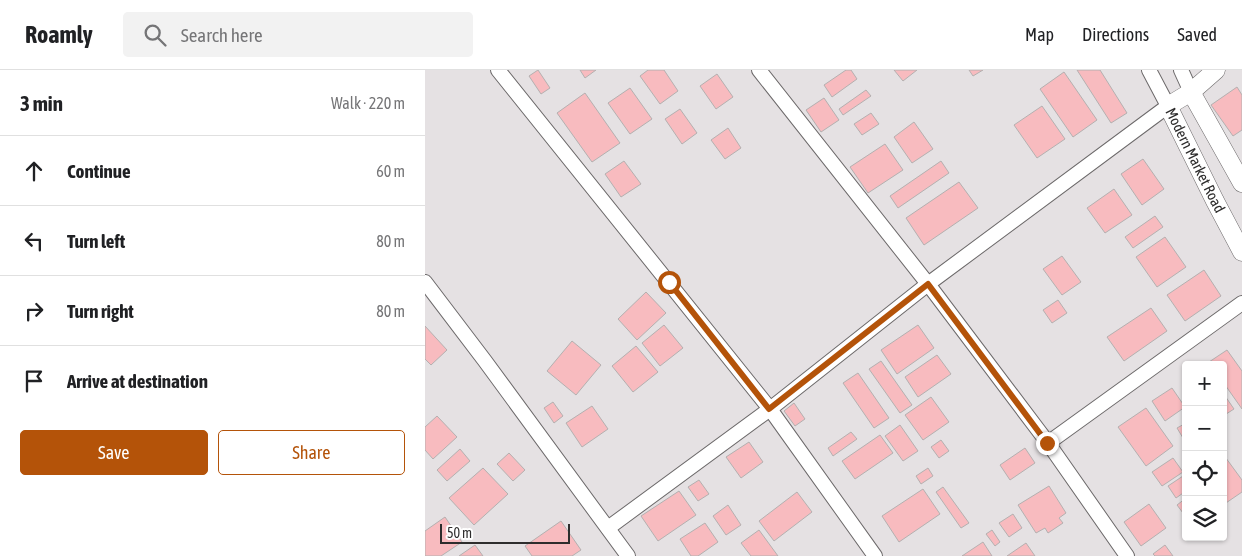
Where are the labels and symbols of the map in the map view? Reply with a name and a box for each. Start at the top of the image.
street label: Modern Market Road [1162,105,1229,215]
route start [658,271,681,294]
route end [1036,432,1059,455]
scale bar [440,521,570,544]

